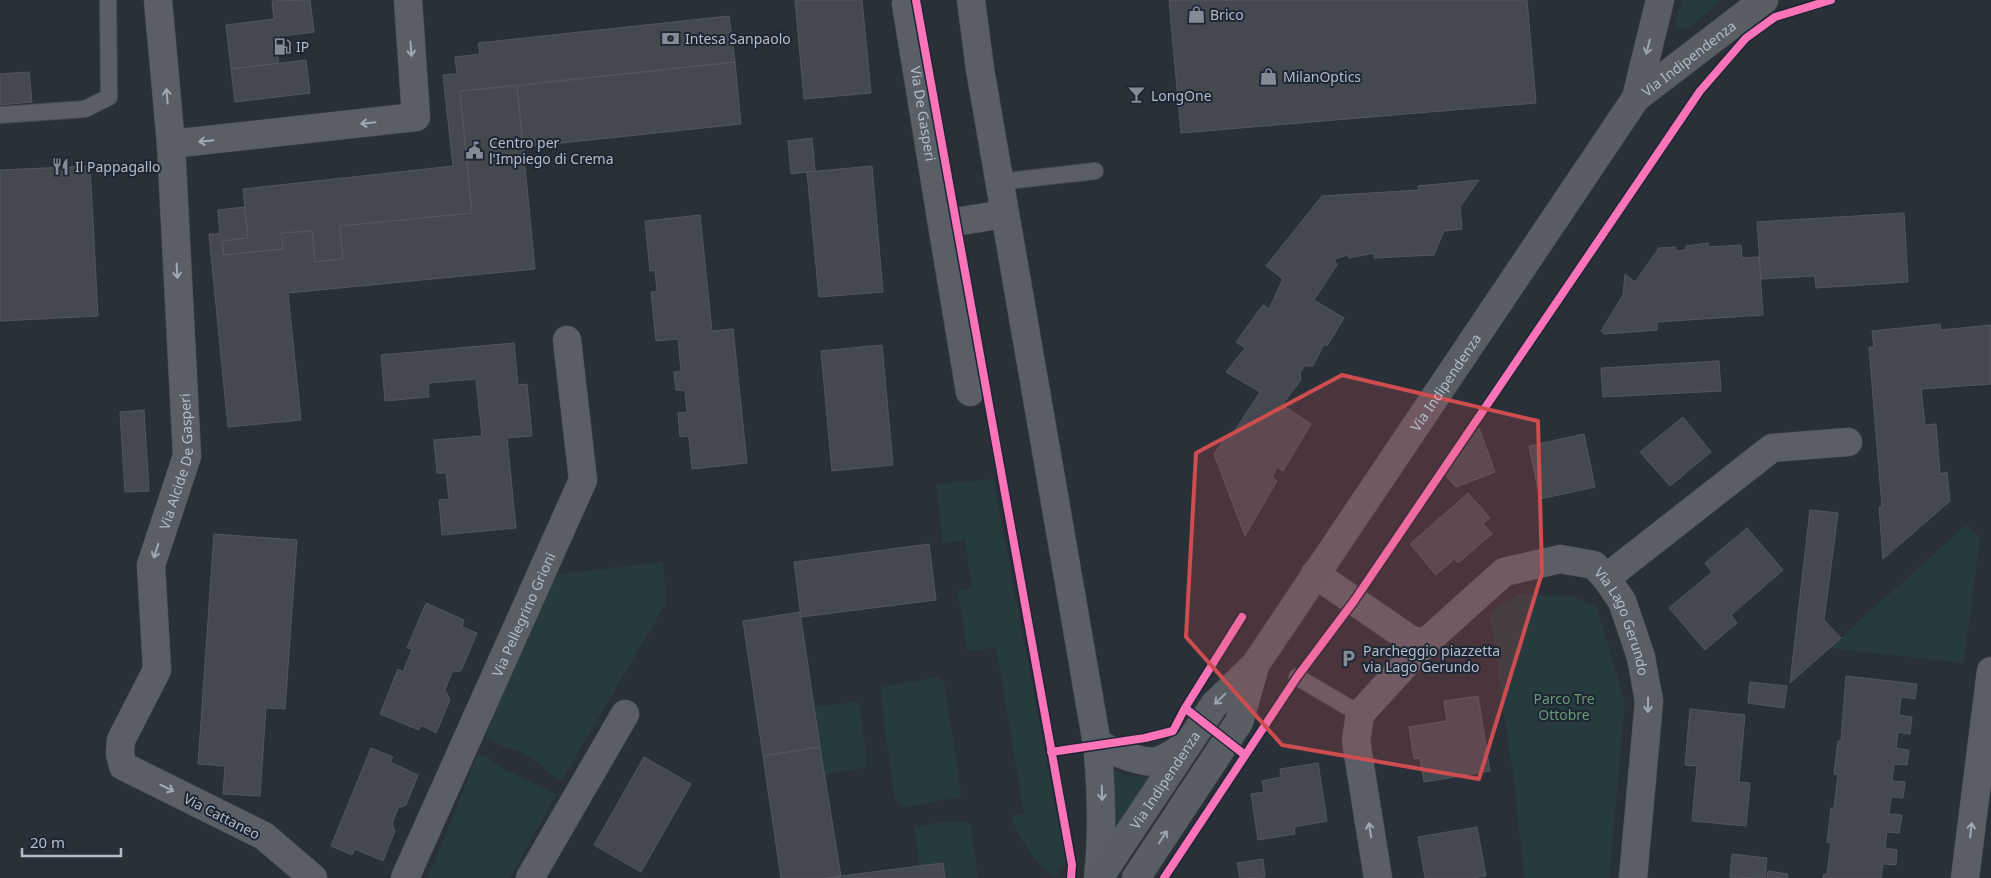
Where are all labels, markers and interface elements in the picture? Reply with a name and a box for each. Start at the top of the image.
shop icon: Brico [1186,4,1206,24]
place label: Brico [1210,5,1244,24]
street label: Via Indipendenza [1637,16,1739,100]
bank icon: Intesa Sanpaolo [661,28,681,48]
place label: Intesa Sanpaolo [685,29,791,48]
fuel station icon: IP [272,36,292,56]
place label: IP [296,37,309,56]
one-way arrow [1643,39,1652,55]
one-way arrow [407,40,416,56]
street label: Via De Gasperi [907,65,941,162]
shop icon: MilanOptics [1259,66,1279,86]
place label: MilanOptics [1283,67,1361,86]
bar icon: LongOne [1127,85,1147,105]
place label: LongOne [1151,86,1212,105]
one-way arrow [162,88,171,104]
one-way arrow [360,118,376,128]
place label: Centro per l'Impiego di Crema [489,133,614,168]
one-way arrow [198,136,214,146]
public building icon: Centro per l'Impiego di Crema [465,140,485,160]
restaurant icon: Il Pappagallo [51,156,71,176]
place label: Il Pappagallo [75,157,161,176]
one-way arrow [173,263,182,279]
street label: Via Indipendenza [1405,329,1485,435]
street label: Via Alcide De Gasperi [154,393,196,532]
one-way arrow [150,543,160,559]
street label: Via Pellegrino Grioni [487,549,559,679]
street label: Via Lago Gerundo [1591,563,1654,677]
place label: Parcheggio piazzetta via Lago Gerundo [1363,641,1500,676]
parking icon: Parcheggio piazzetta via Lago Gerundo [1339,648,1359,668]
park label: Parco Tre Ottobre [1533,689,1595,724]
one-way arrow [1214,693,1226,705]
one-way arrow [1643,696,1653,713]
street label: Via Indipendenza [1125,727,1204,832]
one-way arrow [159,784,174,793]
one-way arrow [1097,784,1107,800]
street label: Via Cattaneo [181,789,263,843]
one-way arrow [1364,822,1374,838]
one-way arrow [1966,822,1976,838]
scale bar [22,826,121,858]
one-way arrow [1158,831,1168,845]
text: 20 m [30,832,65,852]

